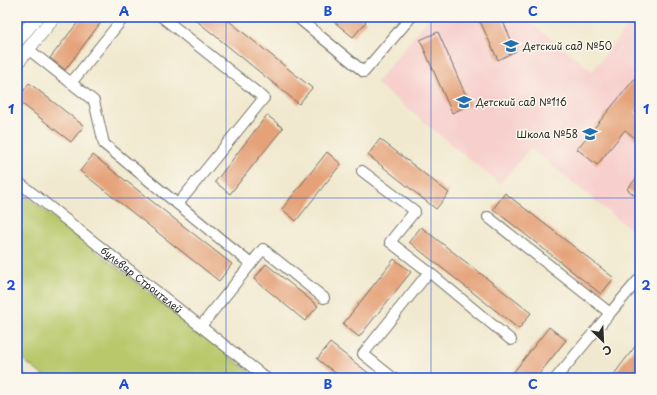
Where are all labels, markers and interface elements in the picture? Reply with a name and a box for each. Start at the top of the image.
text: A [119,1,129,20]
text: B [324,1,333,20]
text: C [528,1,538,20]
school or university icon: Детский сад №50 [502,37,520,55]
place label: Детский сад №50 [522,38,612,53]
school or university icon: Детский сад №116 [455,93,473,111]
place label: Детский сад №116 [475,94,567,109]
text: 1 [8,99,14,118]
text: 1 [643,99,649,118]
school or university icon: Школа №58 [581,125,599,143]
place label: Школа №58 [517,126,578,141]
street label: бульвар Строителей [98,242,186,316]
text: 2 [6,275,16,294]
text: 2 [641,275,651,294]
north arrow [583,321,623,361]
text: С [600,341,615,360]
text: A [119,374,129,393]
text: B [324,374,333,393]
text: C [528,374,538,393]

